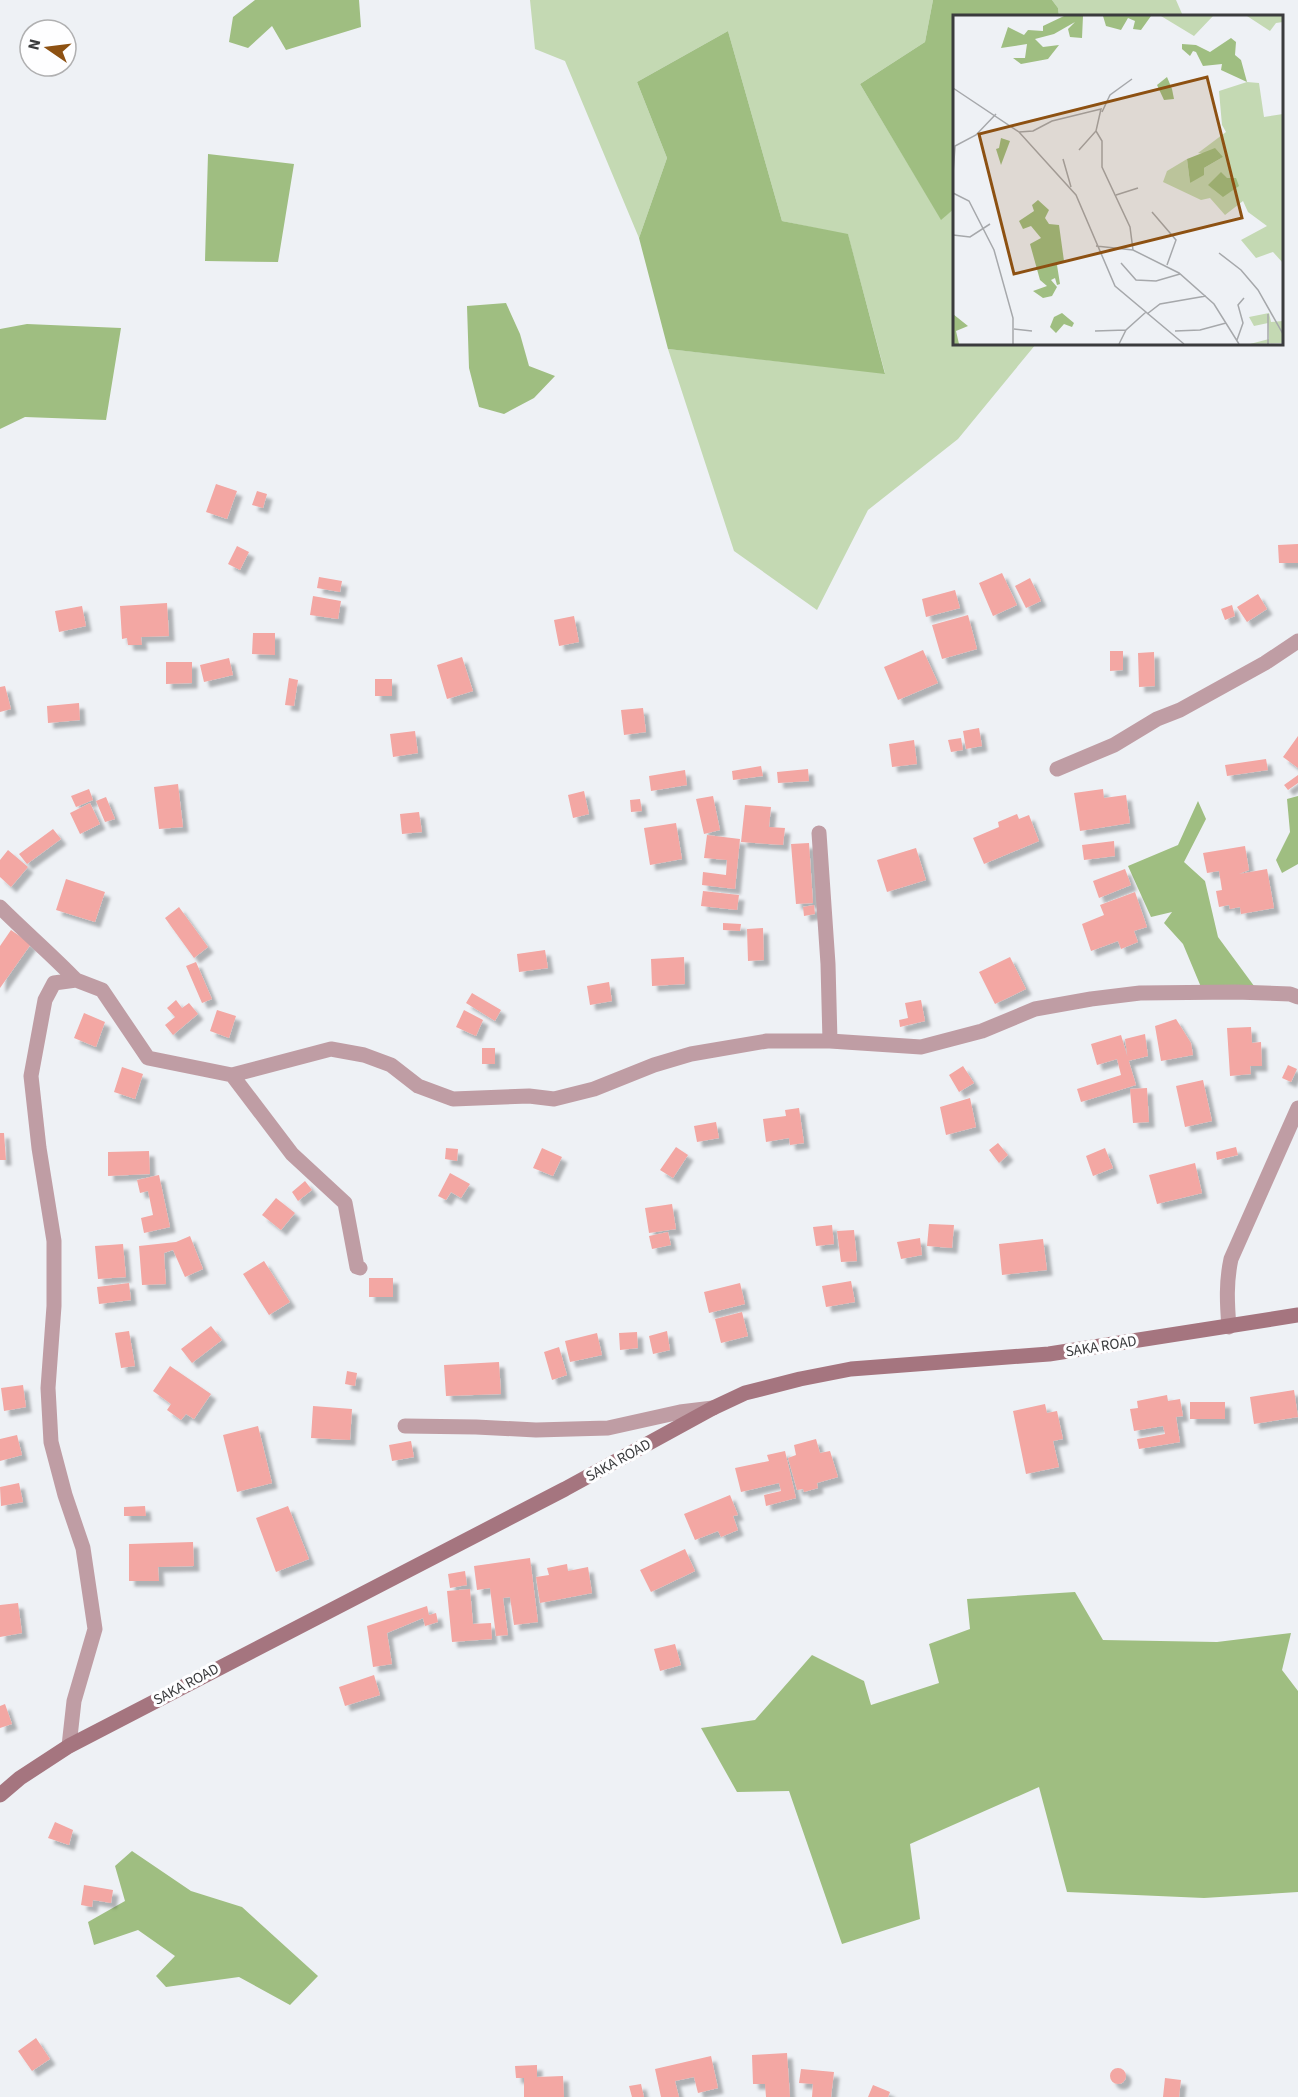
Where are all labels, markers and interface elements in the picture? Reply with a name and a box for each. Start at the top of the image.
inset map [953,15,1283,345]
north arrow [18,18,78,78]
text: N [22,37,46,52]
street label: SAKA ROAD [1064,1331,1138,1362]
street label: SAKA ROAD [582,1434,655,1487]
street label: SAKA ROAD [150,1658,223,1711]

